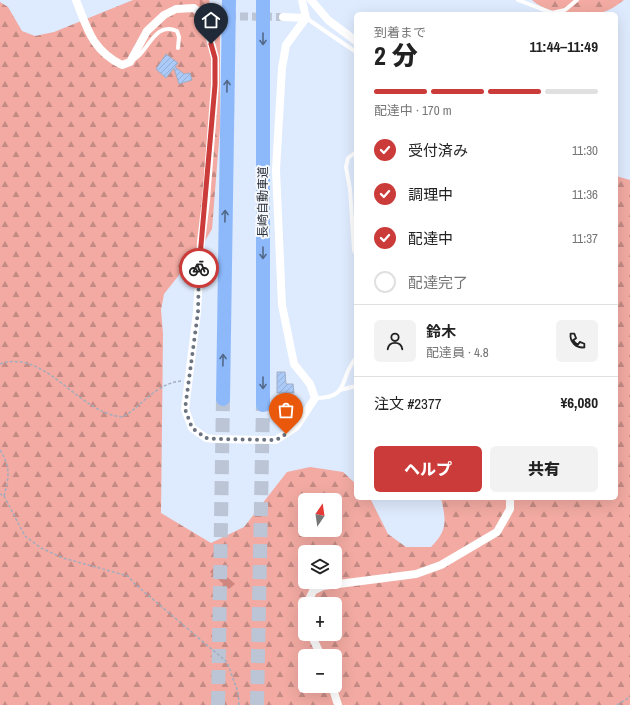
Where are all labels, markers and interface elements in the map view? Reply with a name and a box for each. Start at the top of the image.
pin [194,3,228,44]
icon: home [200,9,222,31]
text: 到着まで [374,24,426,41]
one-way arrow [259,32,267,45]
text: 11:44–11:49 [530,36,598,57]
text: 2 分 [374,38,418,73]
one-way arrow [224,80,231,93]
text: 配達中 · 170 m [374,102,452,119]
icon: check [374,139,396,161]
text: 受付済み [408,140,468,161]
text: 11:30 [572,142,598,159]
street label: 長崎自動車道 [255,166,271,238]
icon: check [374,183,396,205]
text: 調理中 [408,184,453,205]
text: 11:36 [572,186,598,203]
one-way arrow [222,210,229,223]
icon: check [374,227,396,249]
text: 配達中 [408,228,453,249]
text: 11:37 [572,230,598,247]
one-way arrow [259,246,267,259]
courier [179,248,219,288]
icon: bike [188,257,210,279]
text: 配達完了 [408,272,468,293]
button: person [374,320,416,362]
button: phone [556,320,598,362]
text: 鈴木 [426,321,456,342]
text: 配達員 · 4.8 [426,344,489,361]
one-way arrow [219,354,227,367]
one-way arrow [259,376,267,389]
text: ¥6,080 [560,392,598,413]
pin [269,393,303,434]
text: 注文 #2377 [374,393,442,414]
icon: bag [275,399,297,421]
button: ヘルプ [374,446,482,492]
button: 共有 [490,446,598,492]
north arrow [298,493,342,537]
map controls [298,493,342,693]
button: layers [298,545,342,589]
button: + [298,597,342,641]
button: − [298,649,342,693]

